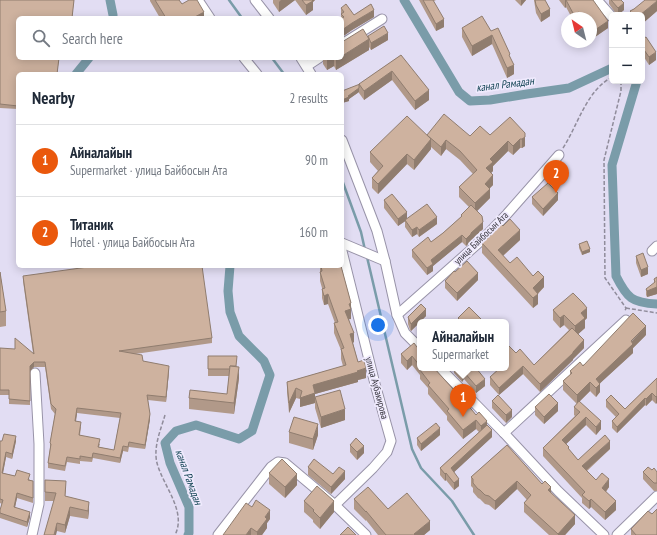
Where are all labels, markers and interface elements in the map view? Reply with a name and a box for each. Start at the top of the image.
north arrow [561,12,597,48]
map controls [609,12,645,84]
button: + [609,12,645,48]
search box [16,16,344,60]
icon: search [30,27,52,49]
text: Search here [62,29,123,48]
button: − [609,48,645,84]
water label: канал Рамадан [475,73,536,94]
text: Nearby [32,87,75,109]
text: 2 results [289,90,328,107]
text: Айналайын [70,143,132,162]
text: 1 [42,152,48,169]
text: 90 m [305,152,328,169]
pin: 2 [543,160,569,193]
text: Supermarket · улица Байбосын Ата [70,162,227,179]
street label: улица Байбосын Ата [451,209,511,267]
text: Титаник [70,215,113,234]
text: 2 [42,224,48,241]
text: 160 m [299,224,328,241]
text: Hotel · улица Байбосын Ата [70,234,195,251]
your location [368,315,388,335]
popup [417,319,509,371]
text: Айналайын [432,327,494,346]
text: Supermarket [432,346,489,363]
street label: улица Аубакирова [362,355,392,421]
pin: 1 [450,384,476,417]
water label: канал Рамадан [173,447,206,508]

